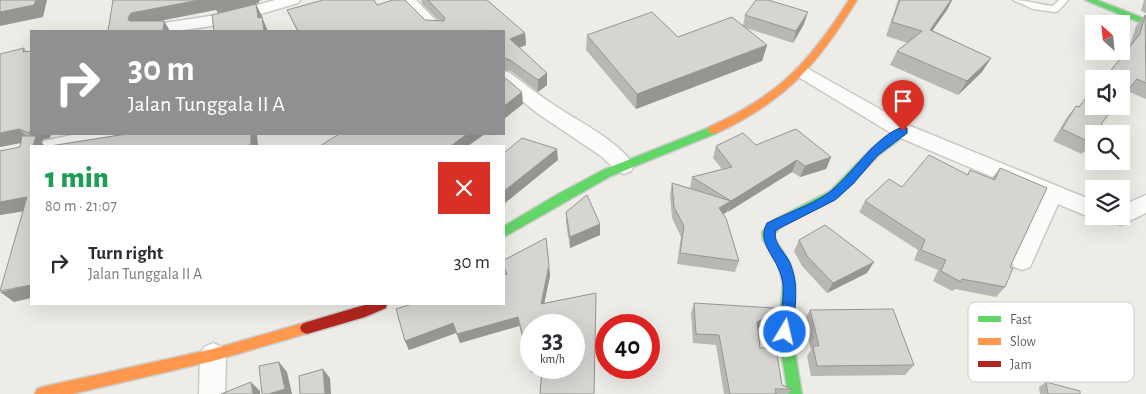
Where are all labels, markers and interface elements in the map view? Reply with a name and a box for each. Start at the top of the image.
north arrow [1085,15,1130,60]
map controls [1085,15,1130,225]
icon: right [45,50,110,115]
text: 30 m [128,52,195,87]
button: sound [1085,70,1130,115]
pin [882,80,924,131]
icon: arrive [889,87,917,115]
text: Jalan Tunggala II A [128,93,285,115]
button: search [1085,125,1130,170]
button: close [438,162,490,214]
text: 1 min [45,163,109,193]
button: layers [1085,180,1130,225]
text: 80 m · 21:07 [45,198,117,214]
text: Turn right [88,244,163,263]
icon: right [45,249,73,277]
text: 30 m [454,253,490,272]
text: Jalan Tunggala II A [88,266,202,282]
legend [968,302,1134,382]
position arrow [758,305,810,357]
text: Fast [1010,313,1032,327]
speed limit sign: 40 [595,314,660,379]
text: 33 [542,328,563,353]
text: Slow [1010,335,1037,349]
text: km/h [540,353,565,365]
text: Jam [1010,358,1032,372]

